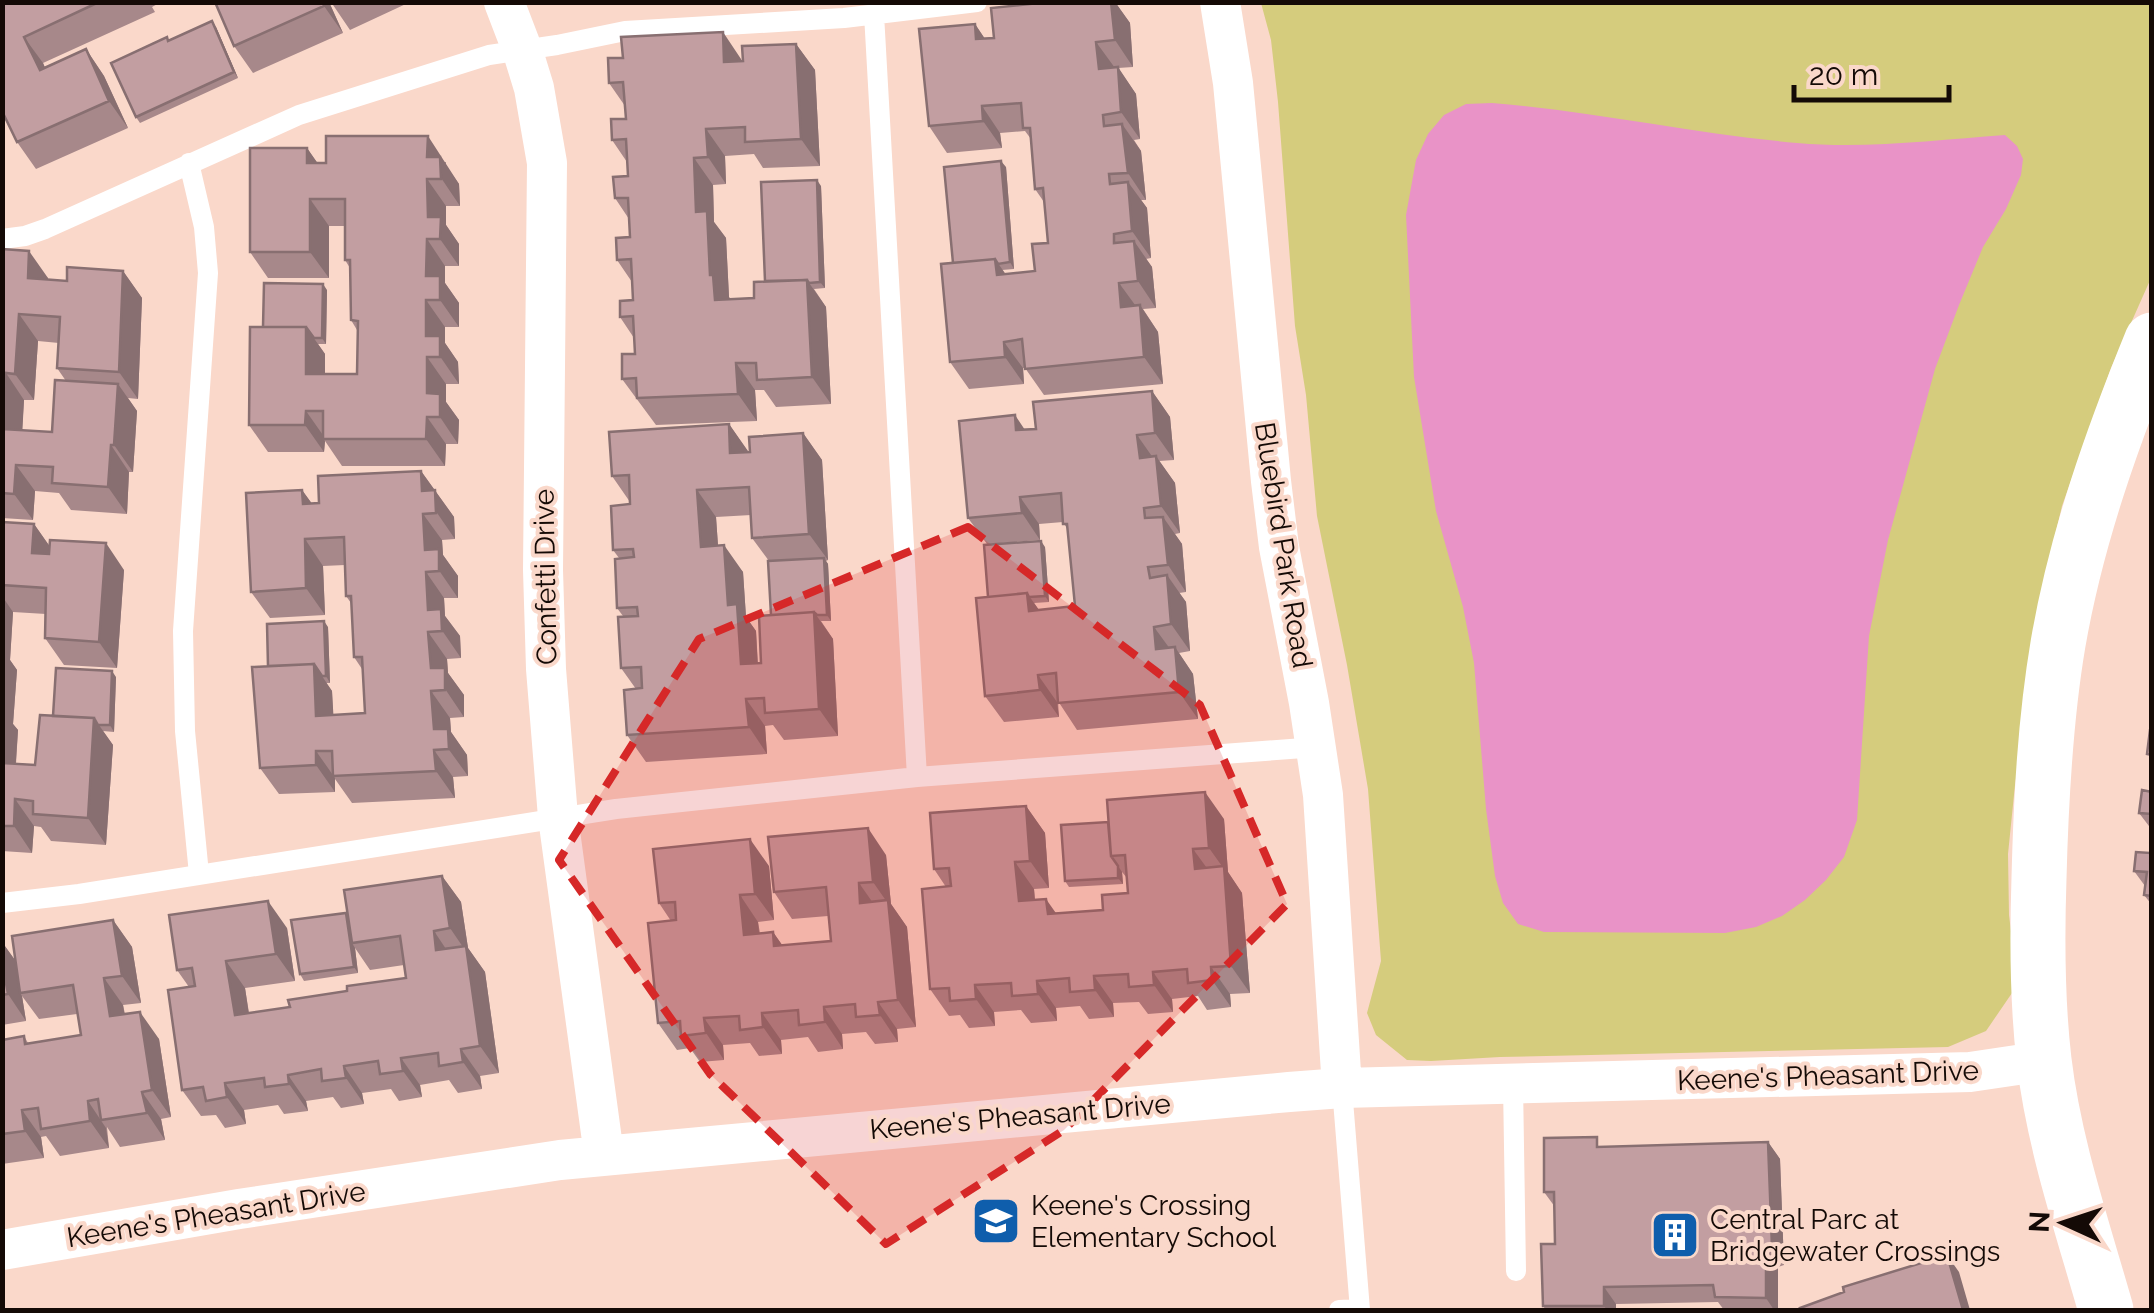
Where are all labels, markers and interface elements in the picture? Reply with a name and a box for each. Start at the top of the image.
scale bar [1794,40,1949,102]
text: 20 m [1809,57,1878,92]
street label: Bluebird Park Road [1248,420,1319,670]
street label: Confetti Drive [527,489,564,665]
street label: Keene's Pheasant Drive [1676,1054,1980,1097]
street label: Keene's Pheasant Drive [868,1087,1172,1146]
north arrow [2014,1173,2114,1273]
street label: Keene's Pheasant Drive [64,1175,368,1254]
place label: Keene's Crossing Elementary School [1031,1189,1276,1254]
school or university icon: Keene's Crossing Elementary School [970,1195,1022,1247]
place label: Central Parc at Bridgewater Crossings [1710,1203,2000,1268]
building icon: Central Parc at Bridgewater Crossings [1649,1209,1701,1261]
text: N [2022,1210,2057,1233]

